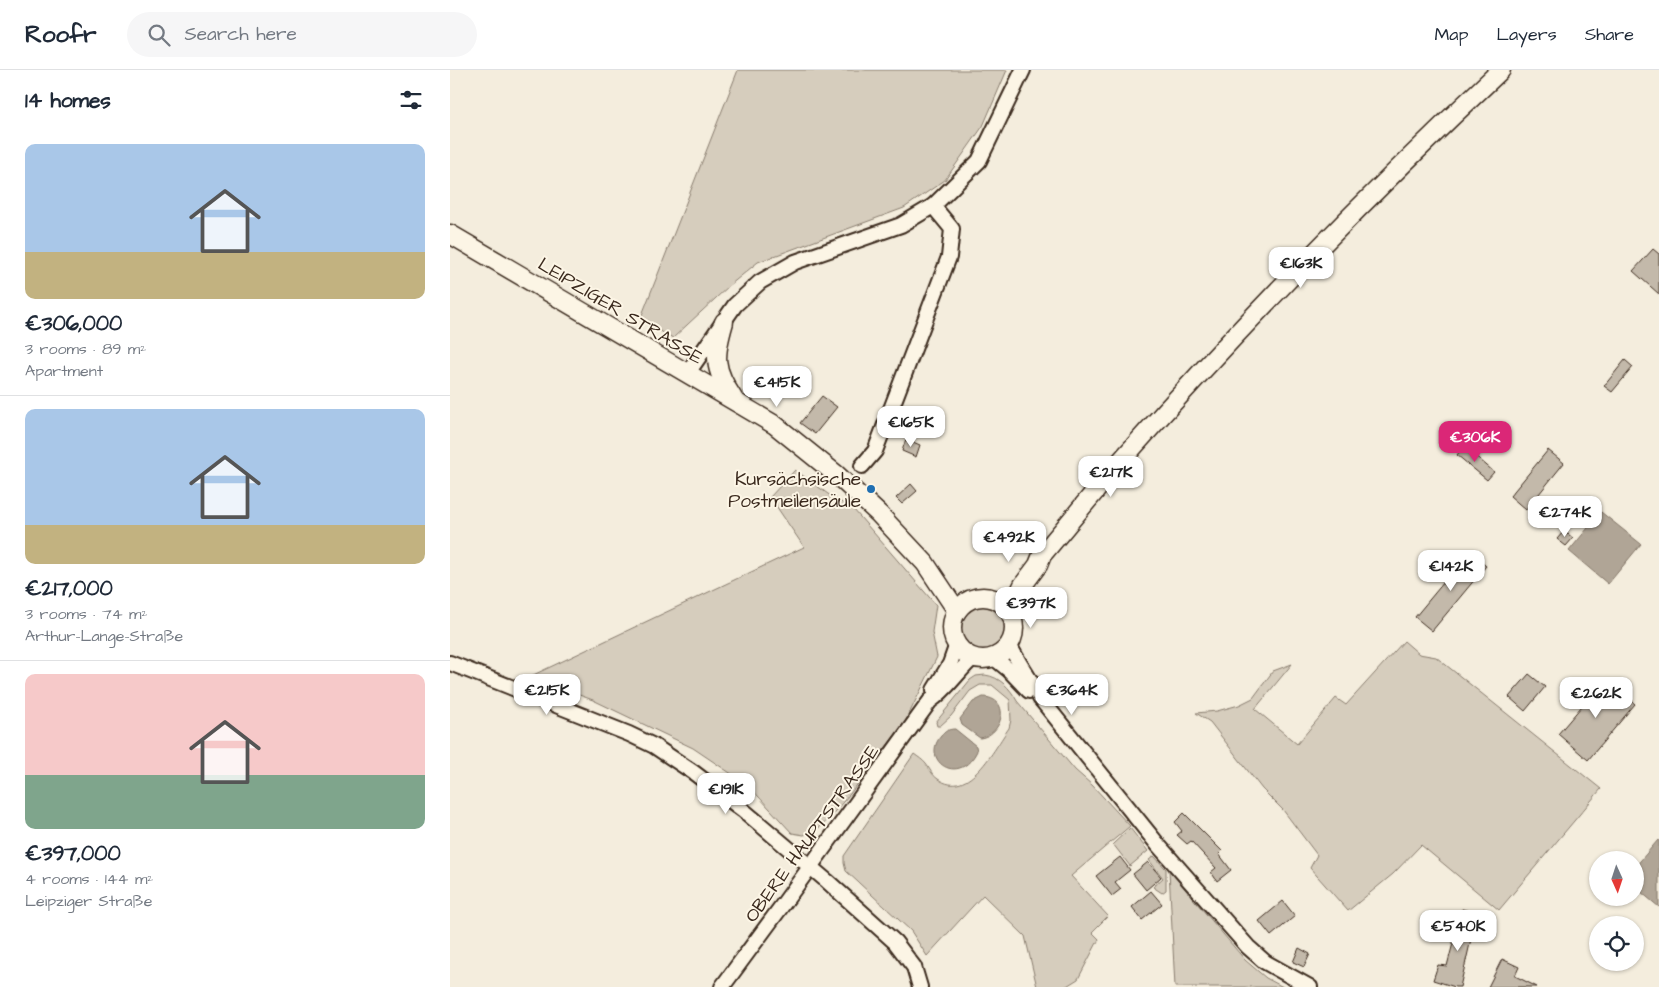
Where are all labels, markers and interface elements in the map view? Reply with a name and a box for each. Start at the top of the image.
search box [127,12,477,57]
text: Roofr [25,18,97,52]
icon: search [145,21,173,49]
text: Search here [185,21,297,48]
text: Map [1434,22,1468,47]
text: Layers [1496,22,1557,47]
text: Share [1585,22,1634,47]
text: 14 homes [25,86,111,115]
icon: filters [397,86,425,114]
icon: home [180,176,270,266]
pin: €163K [1266,246,1336,289]
street label: LEIPZIGER STRASSE [533,251,708,371]
text: €163K [1280,252,1322,274]
text: €306,000 [25,309,122,338]
text: 3 rooms · 89 m² [25,338,146,360]
text: Apartment [25,360,103,382]
pin: €415K [742,366,812,408]
text: €415K [754,371,800,393]
pin: €165K [876,406,946,448]
text: €165K [888,411,934,433]
pin: €306K [1440,420,1510,463]
text: €306K [1450,426,1500,448]
icon: home [180,442,270,532]
pin: €217K [1076,456,1146,498]
text: €217K [1089,461,1133,483]
place label: Kursächsische Postmeilensäule [728,466,861,515]
marker: Kursächsische Postmeilensäule [865,483,877,495]
pin: €274K [1530,496,1600,538]
text: €274K [1539,501,1591,523]
pin: €492K [974,520,1044,563]
text: €492K [983,526,1035,548]
pin: €142K [1416,550,1486,592]
text: €142K [1429,555,1473,577]
text: €217,000 [25,574,113,603]
pin: €397K [996,586,1066,629]
text: €397K [1006,592,1056,614]
text: 3 rooms · 74 m² [25,603,148,625]
text: Arthur-Lange-Straße [25,625,183,647]
pin: €215K [512,674,582,716]
pin: €364K [1037,674,1107,716]
pin: €262K [1561,676,1631,719]
text: €215K [525,679,569,701]
text: €364K [1046,679,1098,701]
text: €262K [1571,682,1621,704]
icon: home [180,707,270,797]
street label: OBERE HAUPTSTRASSE [739,740,886,928]
pin: €191K [691,772,761,815]
text: €191K [708,778,744,800]
text: €397,000 [25,839,121,868]
north arrow [1589,851,1644,906]
map controls [1589,851,1644,971]
text: 4 rooms · 144 m² [25,868,153,890]
text: Leipziger Straße [25,890,152,912]
pin: €540K [1423,910,1493,952]
text: €540K [1431,915,1485,937]
button: locate [1589,916,1644,971]

